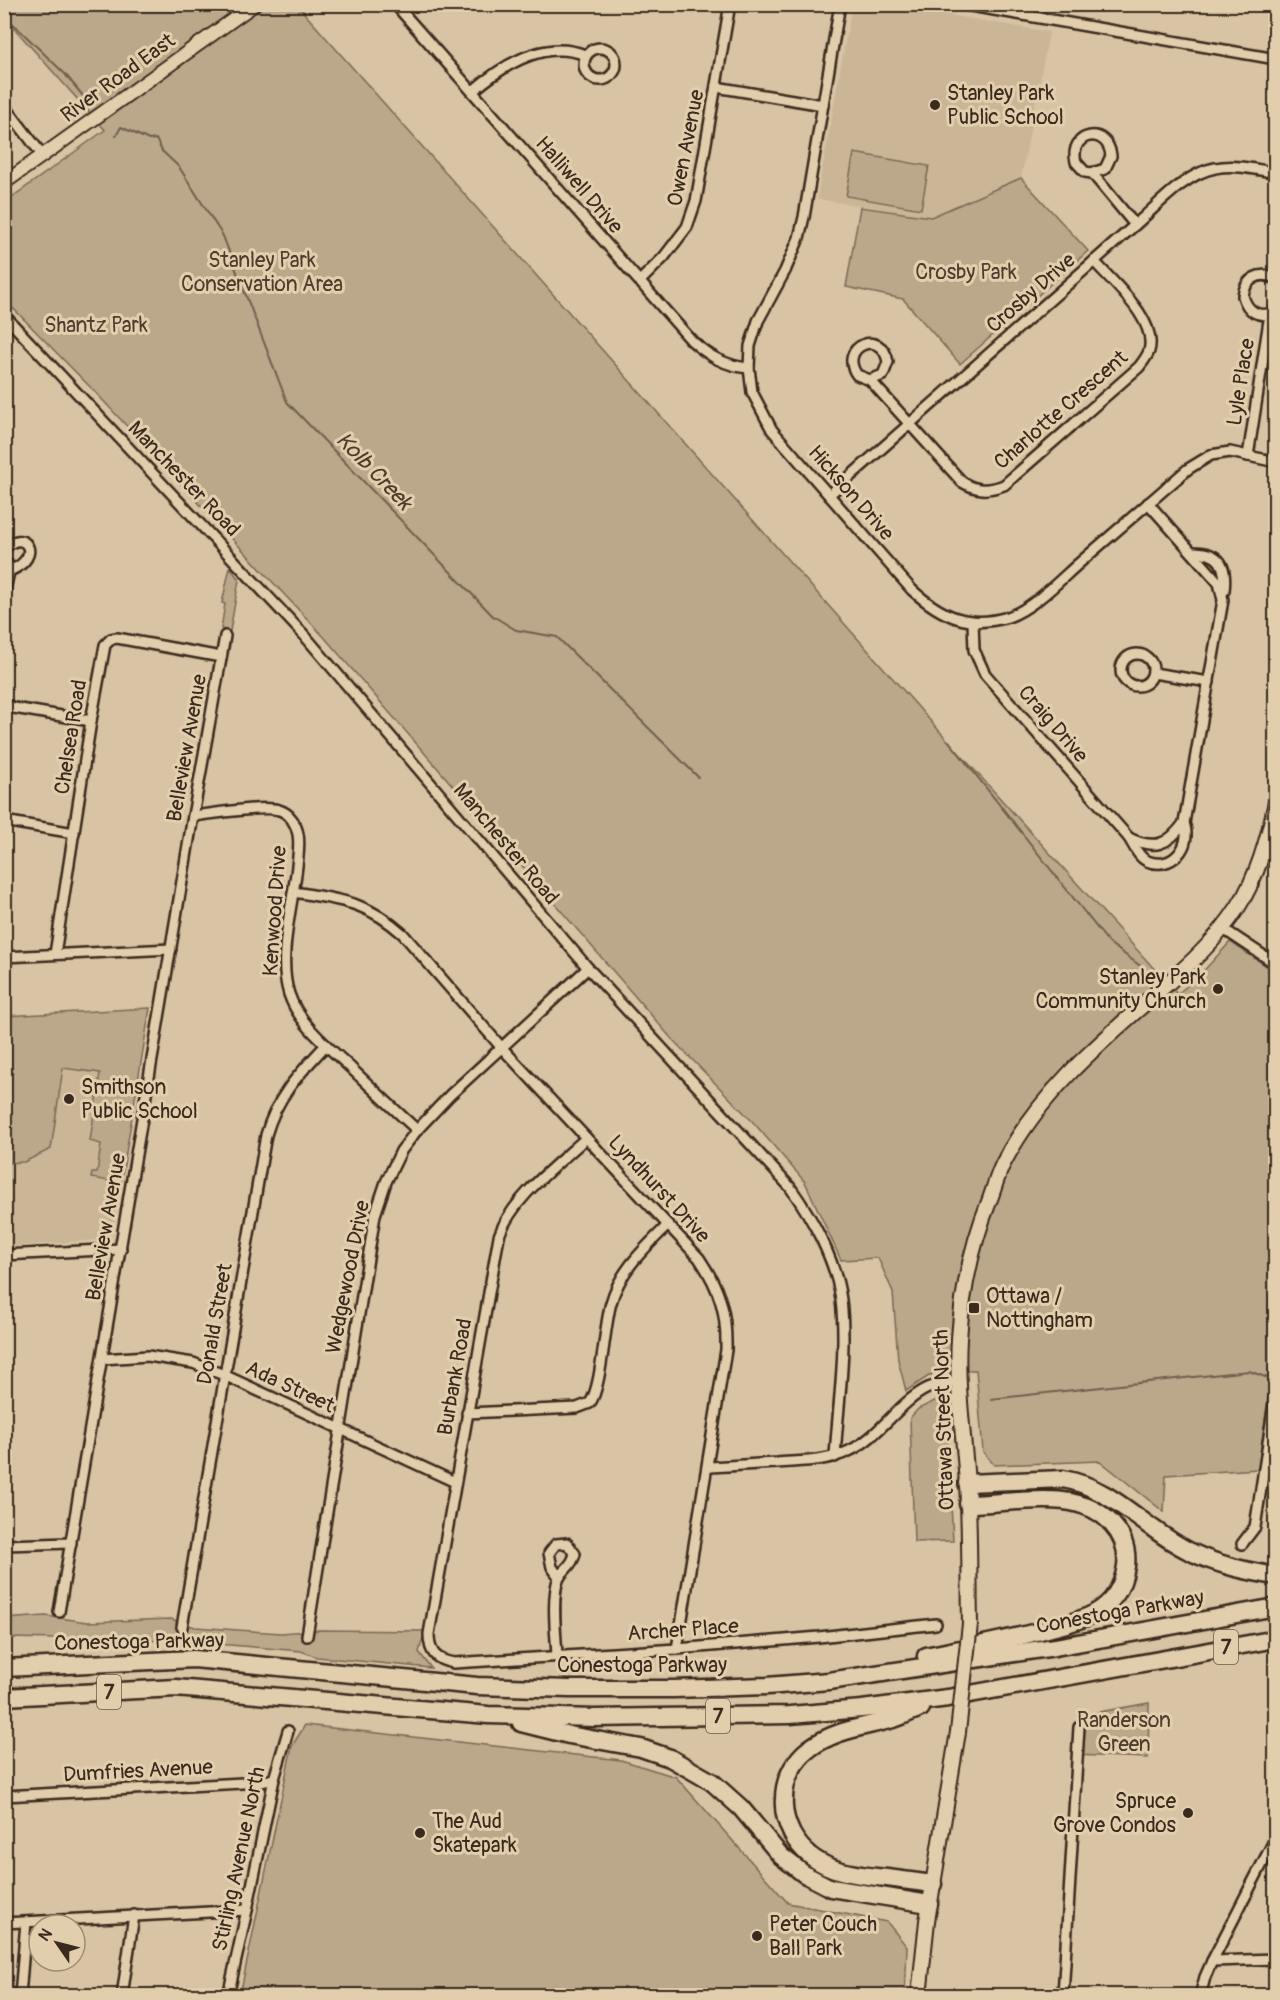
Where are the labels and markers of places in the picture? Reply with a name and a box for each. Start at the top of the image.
place label: Stanley Park Public School [947,80,1064,131]
marker: Stanley Park Public School [928,98,942,112]
place label: Stanley Park Community Church [1036,964,1206,1015]
marker: Stanley Park Community Church [1211,982,1225,996]
place label: Smithson Public School [81,1074,198,1125]
marker: Smithson Public School [62,1092,76,1106]
place label: Ottawa / Nottingham [986,1283,1093,1334]
marker: Ottawa / Nottingham [967,1301,981,1315]
place label: Spruce Grove Condos [1053,1788,1177,1839]
marker: Spruce Grove Condos [1181,1806,1195,1820]
place label: The Aud Skatepark [432,1808,517,1859]
marker: The Aud Skatepark [413,1826,427,1840]
place label: Peter Couch Ball Park [769,1911,877,1962]
marker: Peter Couch Ball Park [750,1929,764,1943]

